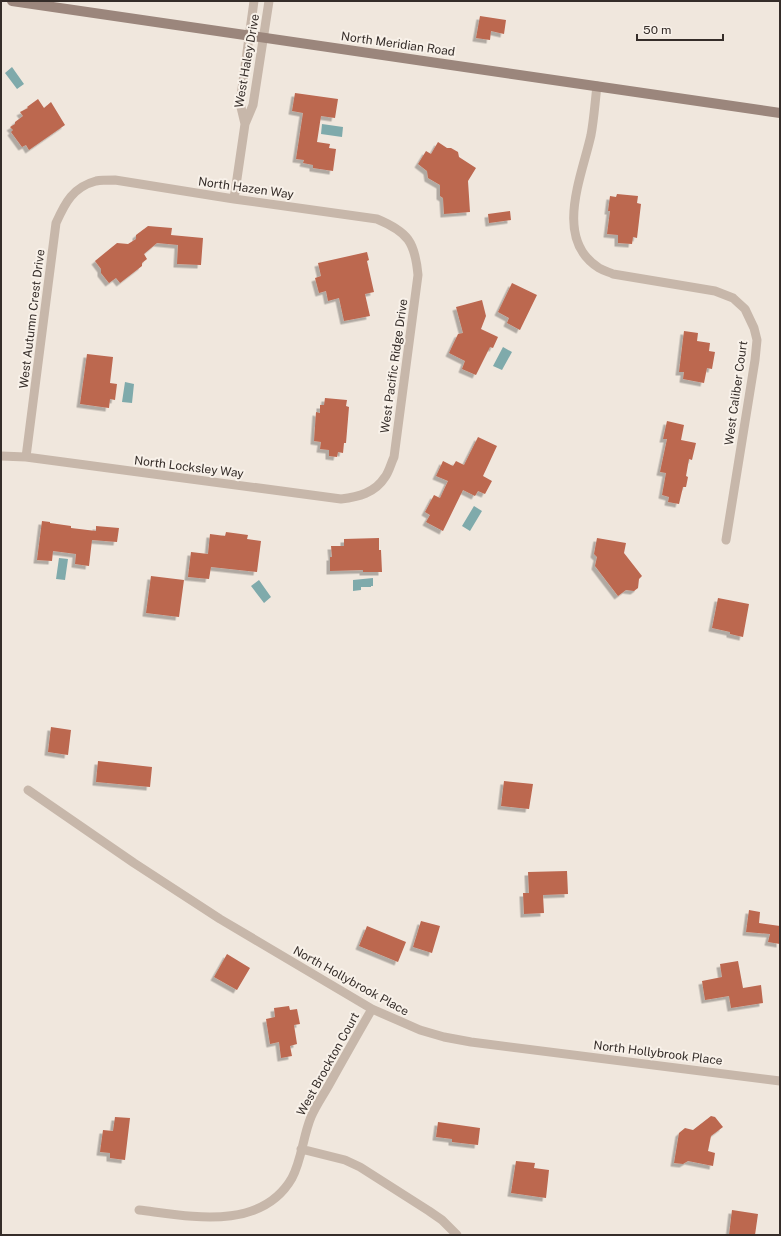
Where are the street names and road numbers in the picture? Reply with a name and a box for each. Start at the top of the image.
street label: West Haley Drive [232,13,262,109]
street label: North Meridian Road [340,29,456,59]
street label: North Hazen Way [197,174,295,202]
street label: West Autumn Crest Drive [17,248,48,389]
street label: West Pacific Ridge Drive [378,298,410,434]
street label: West Caliber Court [722,340,750,446]
street label: North Locksley Way [133,453,245,481]
street label: North Hollybrook Place [291,943,411,1019]
street label: West Brockton Court [294,1010,362,1118]
street label: North Hollybrook Place [593,1038,724,1068]

